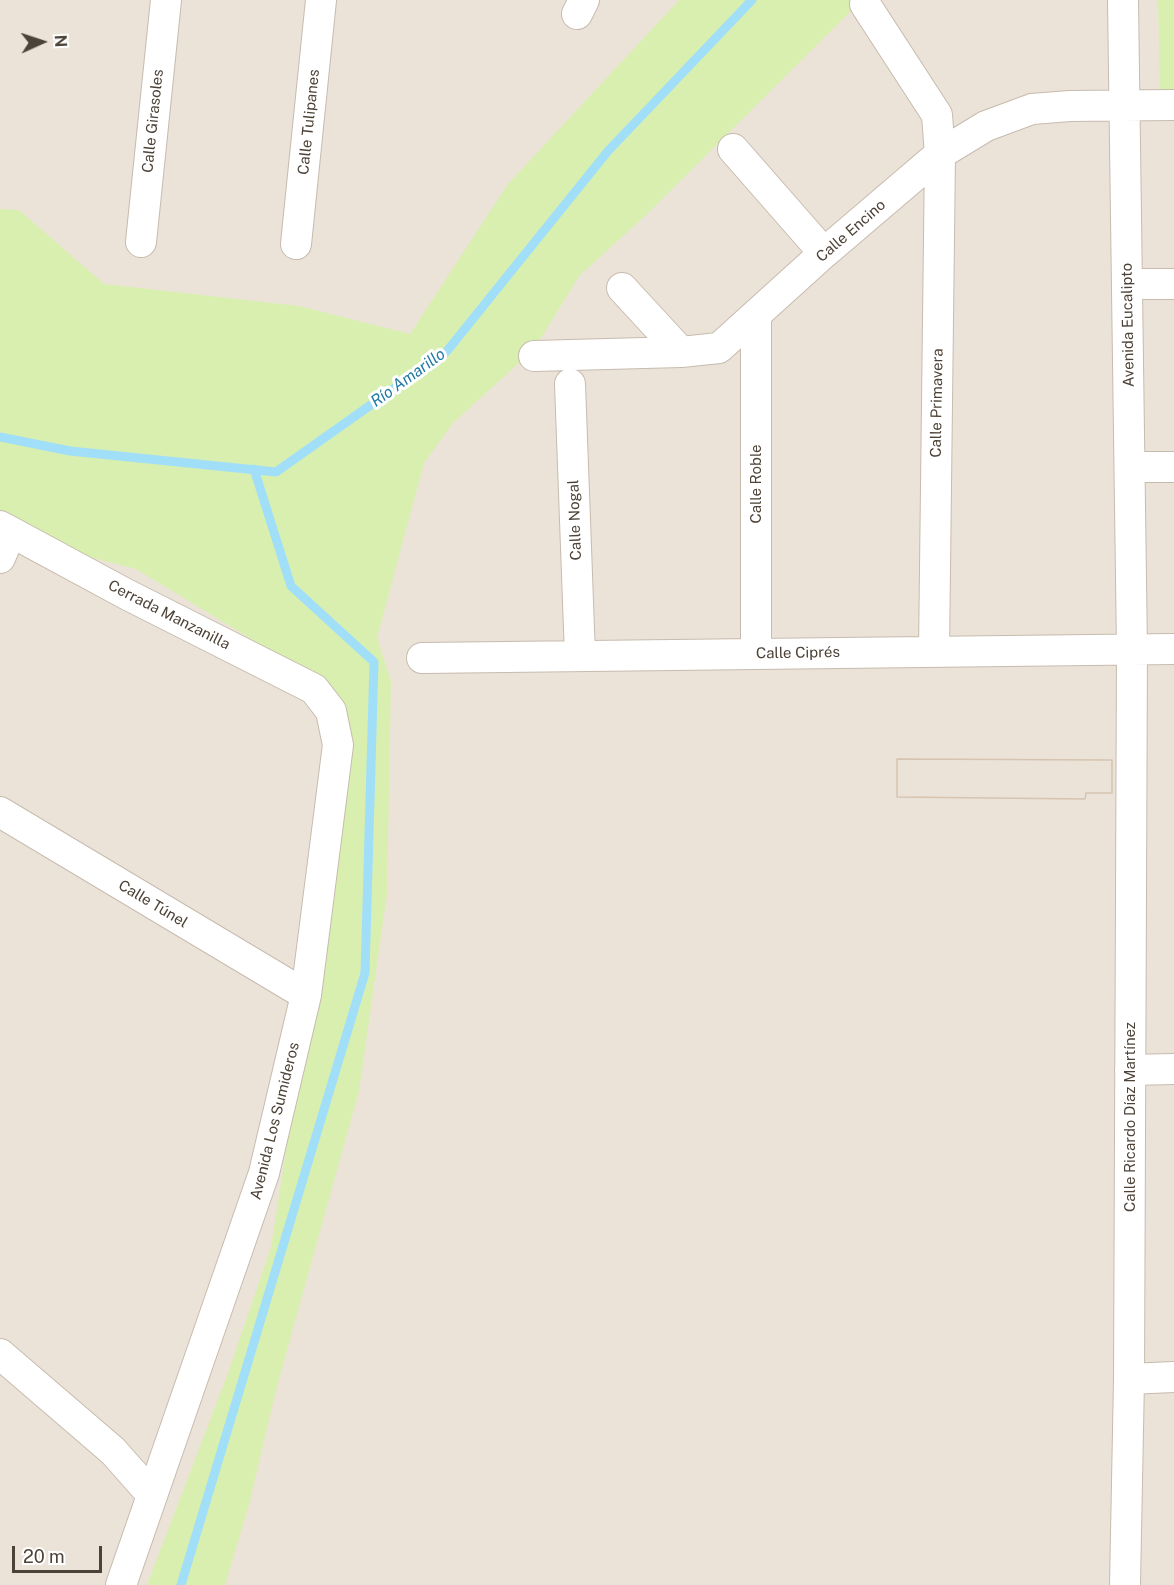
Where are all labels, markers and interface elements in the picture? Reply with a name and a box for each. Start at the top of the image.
north arrow [12,12,72,72]
text: N [51,34,70,48]
street label: Calle Girasoles [139,68,167,174]
street label: Calle Tulipanes [295,68,323,176]
street label: Calle Encino [813,196,889,266]
street label: Avenida Eucalipto [1118,263,1138,387]
water label: Río Amarillo [367,345,449,411]
street label: Calle Primavera [927,348,947,458]
street label: Calle Roble [747,444,765,524]
street label: Calle Nogal [565,479,585,561]
street label: Cerrada Manzanilla [105,576,233,654]
street label: Calle Ciprés [756,643,840,663]
street label: Calle Túnel [115,876,191,932]
street label: Calle Ricardo Díaz Martínez [1121,1022,1139,1212]
street label: Avenida Los Sumideros [247,1040,303,1202]
scale bar [15,1534,105,1572]
text: 20 m [23,1546,65,1567]

